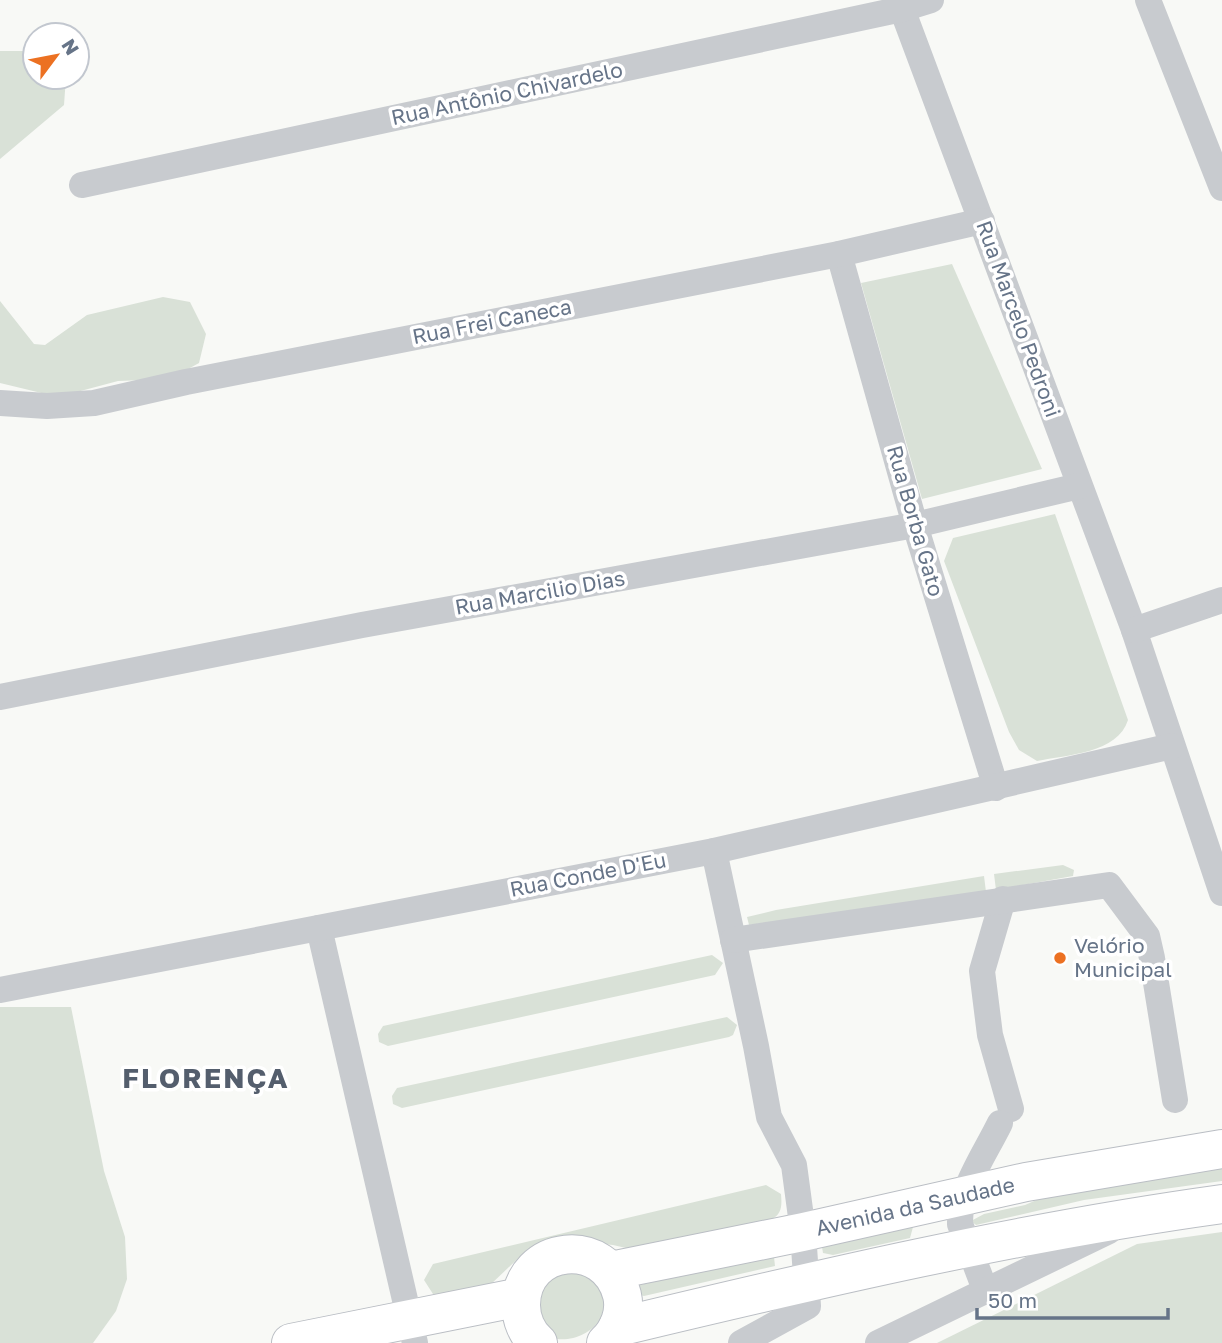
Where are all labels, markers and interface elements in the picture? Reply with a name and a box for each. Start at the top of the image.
north arrow [21,21,91,91]
text: N [57,35,84,59]
street label: Rua Antônio Chivardelo [389,56,625,130]
street label: Rua Marcelo Pedroni [971,217,1067,421]
street label: Rua Frei Caneca [410,293,574,349]
street label: Rua Borba Gato [882,442,950,599]
street label: Rua Marcilio Dias [453,564,627,620]
street label: Rua Conde D'Eu [507,846,668,902]
place label: Velório Municipal [1074,932,1172,982]
marker: Velório Municipal [1052,950,1068,966]
district label: FLORENÇA [122,1061,290,1094]
street label: Avenida da Saudade [813,1171,1017,1241]
scale bar [977,1276,1168,1320]
text: 50 m [988,1287,1037,1313]

